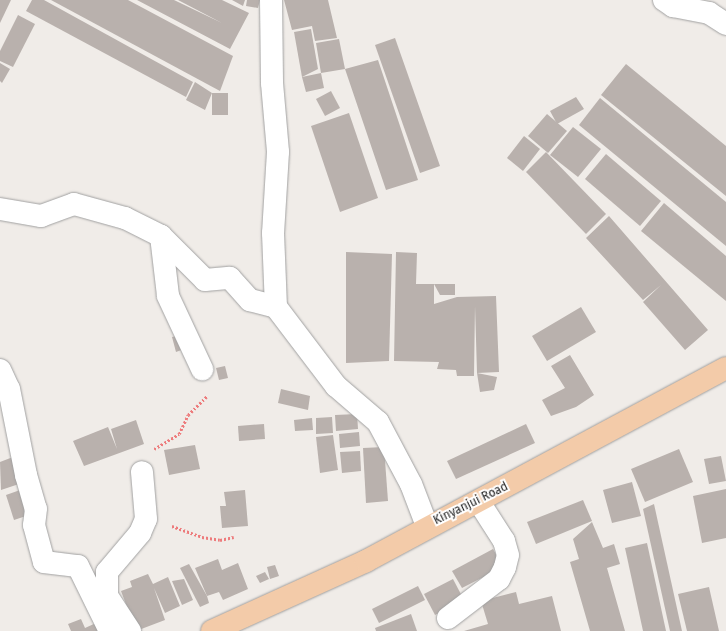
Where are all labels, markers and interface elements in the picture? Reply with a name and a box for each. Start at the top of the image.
street label: Kinyanjui Road [431,480,511,528]

